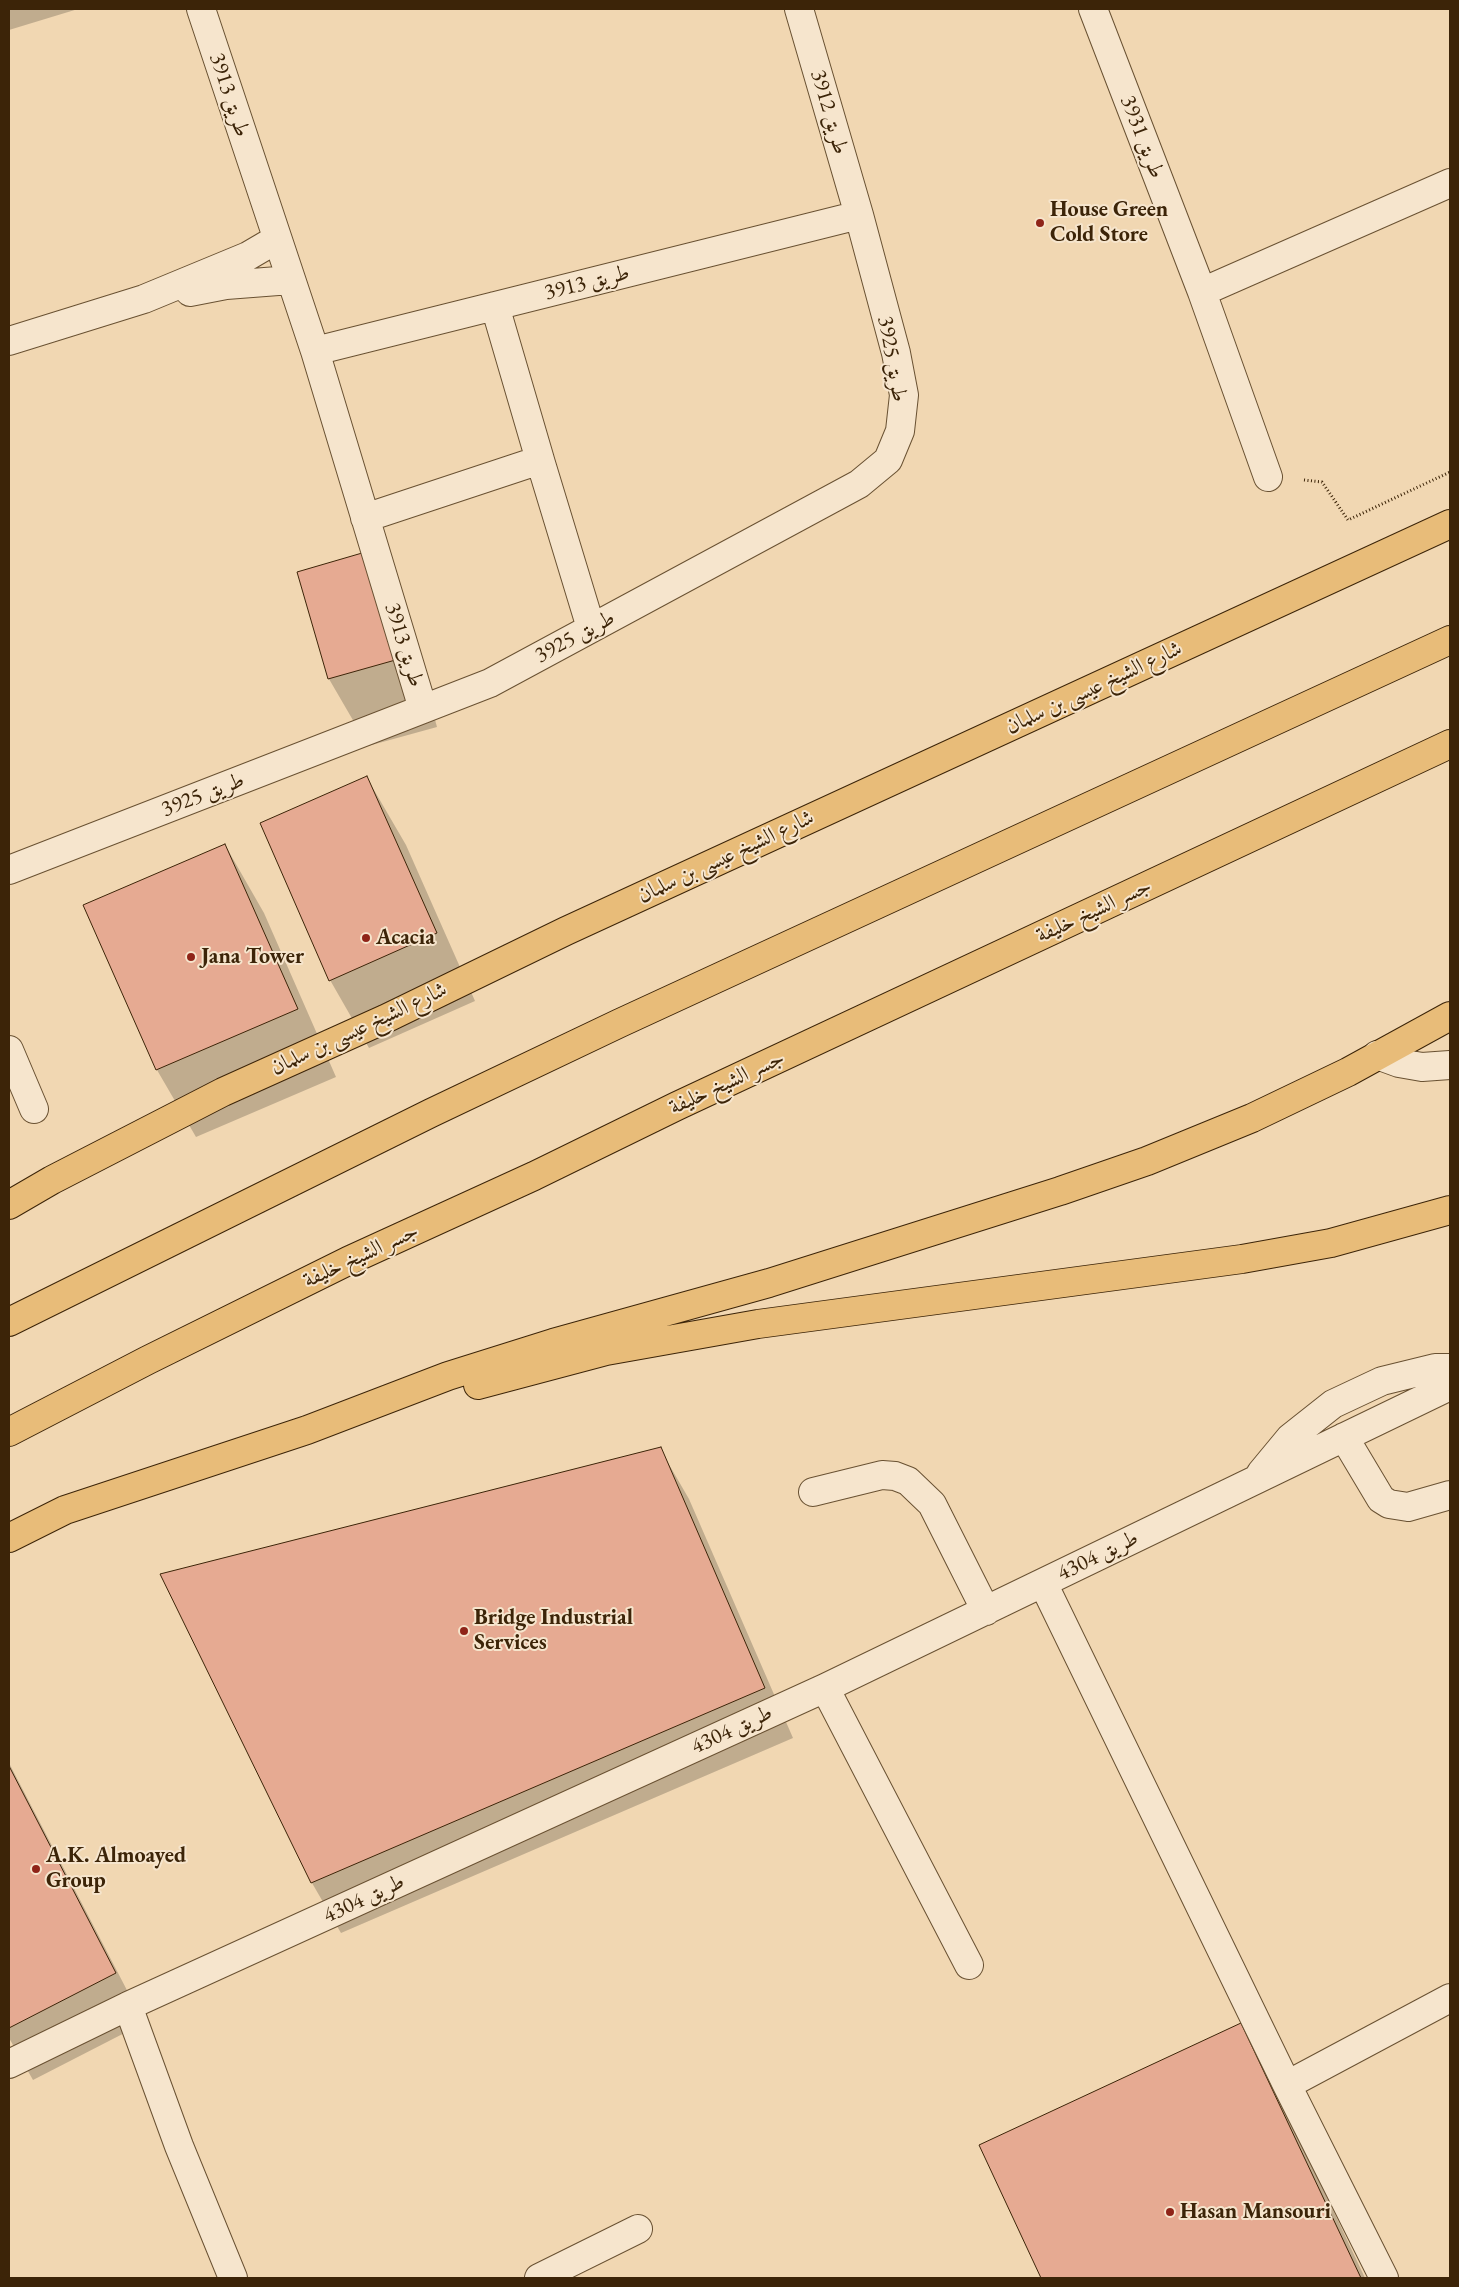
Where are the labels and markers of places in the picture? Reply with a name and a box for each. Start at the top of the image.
place label: House Green Cold Store [1050,197,1168,248]
marker: House Green Cold Store [1034,217,1046,229]
place label: Acacia [376,925,435,951]
marker: Acacia [360,932,372,944]
place label: Jana Tower [201,944,304,970]
marker: Jana Tower [185,951,197,963]
place label: Bridge Industrial Services [474,1605,633,1656]
marker: Bridge Industrial Services [458,1625,470,1637]
place label: A.K. Almoayed Group [46,1843,186,1894]
marker: A.K. Almoayed Group [30,1863,42,1875]
place label: Hasan Mansouri [1180,2199,1331,2225]
marker: Hasan Mansouri [1164,2206,1176,2218]

